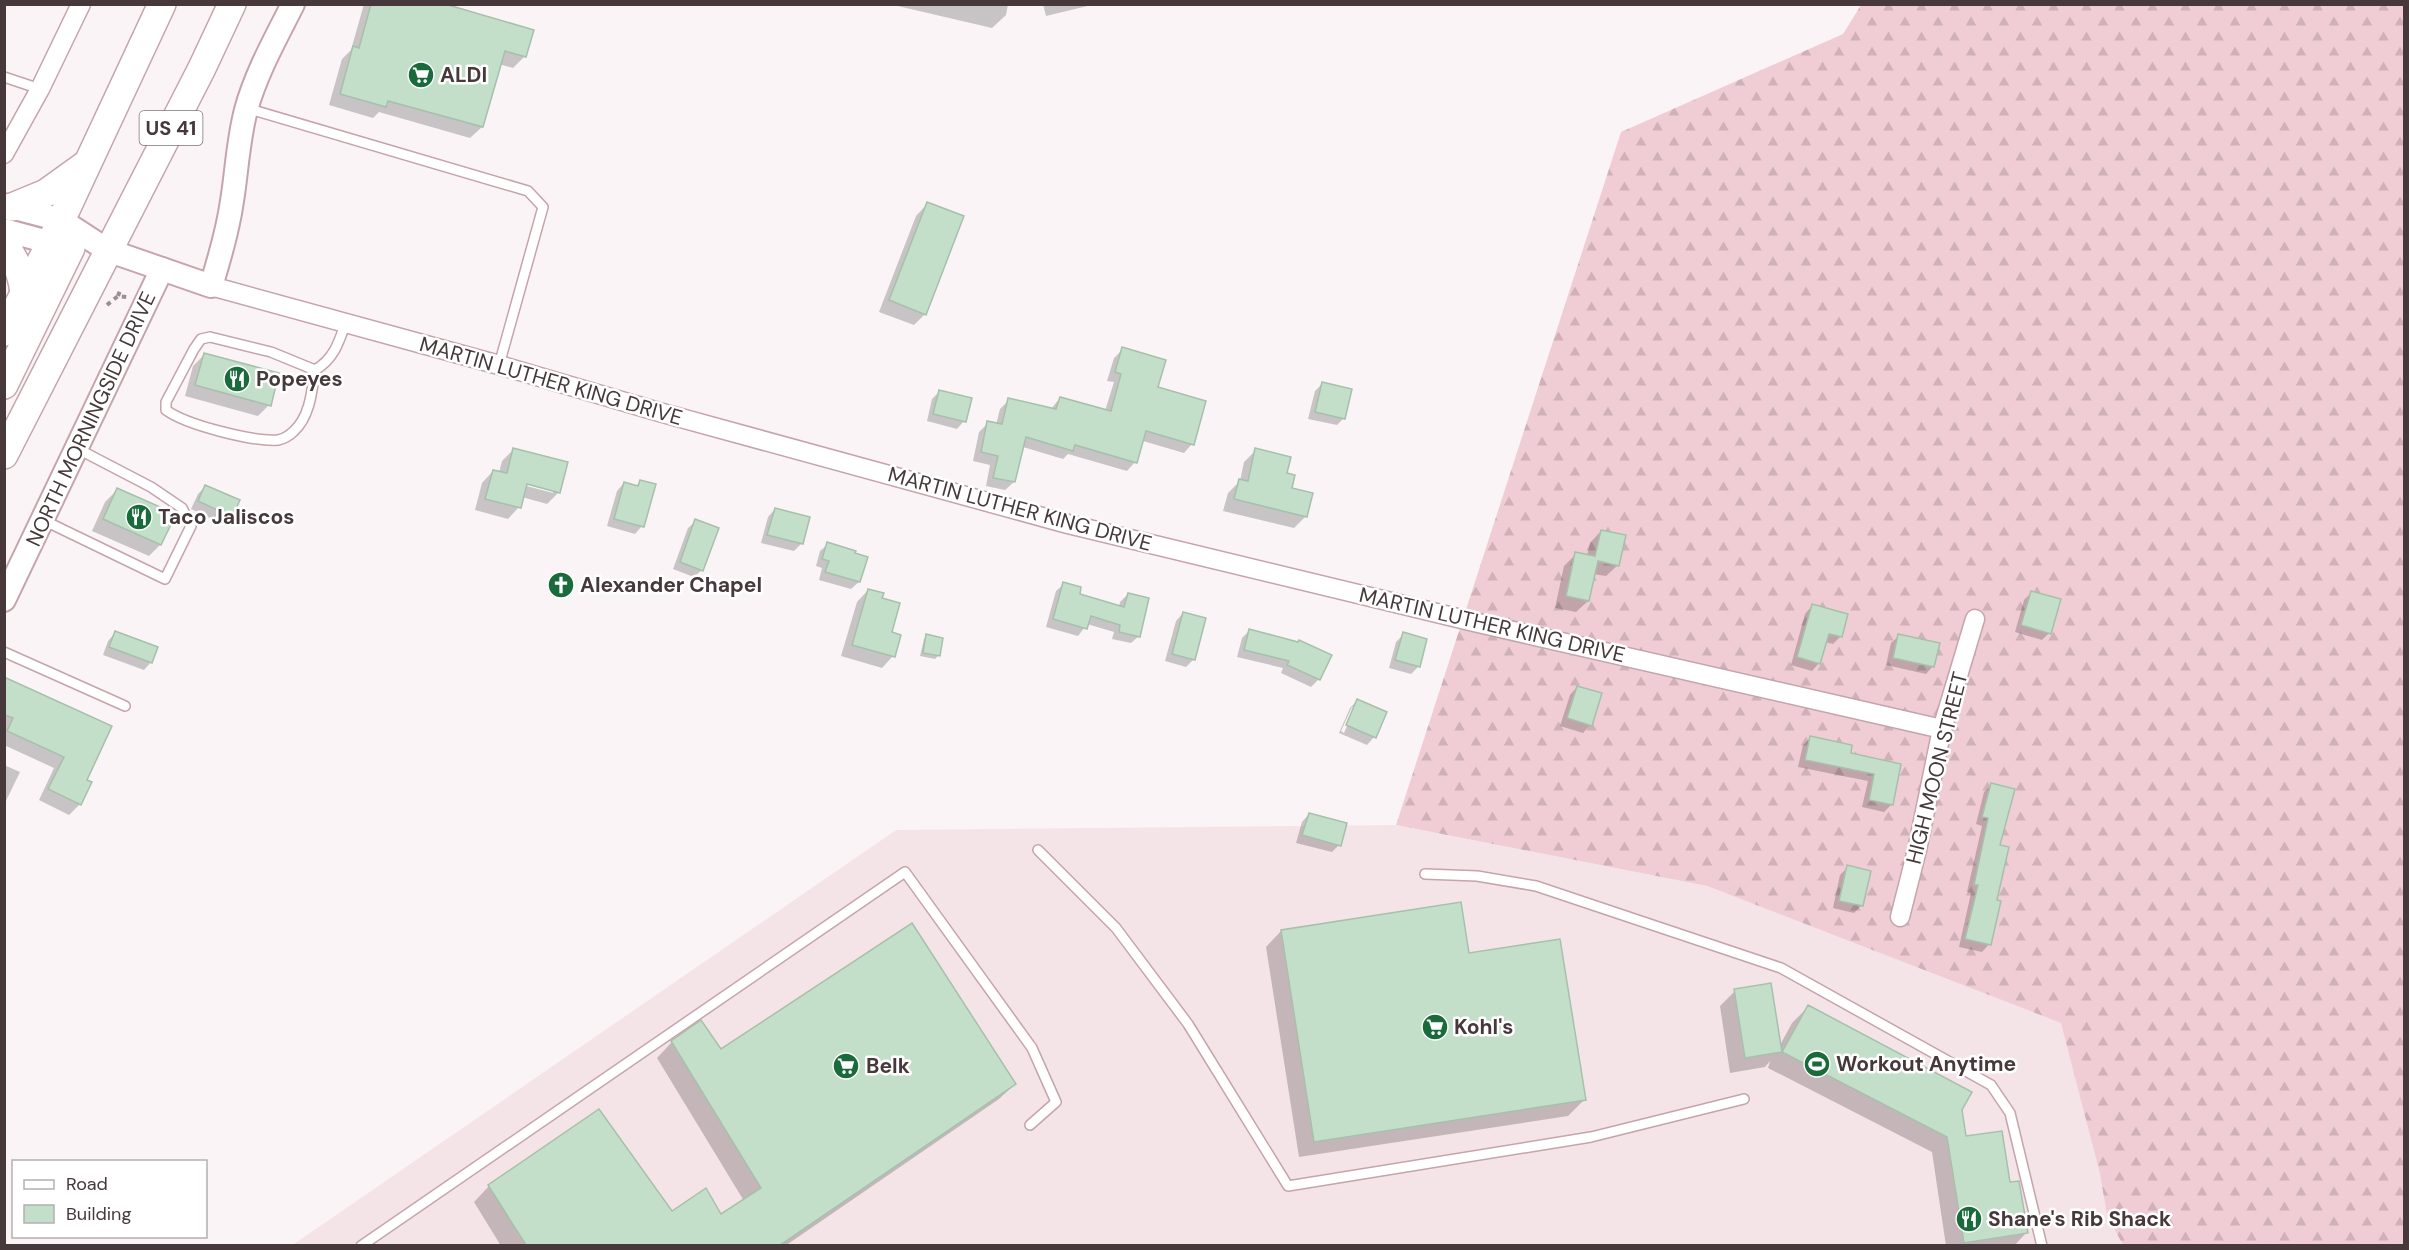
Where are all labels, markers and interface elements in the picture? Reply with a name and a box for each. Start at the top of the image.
supermarket icon: ALDI [406,60,436,90]
place label: ALDI [440,61,487,89]
road number: US 41 [140,111,202,145]
street label: NORTH MORNINGSIDE DRIVE [20,287,162,551]
street label: MARTIN LUTHER KING DRIVE [416,330,686,432]
restaurant icon: Popeyes [222,364,252,394]
place label: Popeyes [256,365,343,393]
street label: MARTIN LUTHER KING DRIVE [885,460,1155,558]
restaurant icon: Taco Jaliscos [124,502,154,532]
place label: Taco Jaliscos [158,503,294,531]
church icon: Alexander Chapel [546,570,576,600]
place label: Alexander Chapel [580,571,762,599]
street label: MARTIN LUTHER KING DRIVE [1356,581,1628,669]
street label: HIGH MOON STREET [1900,669,1974,867]
supermarket icon: Kohl's [1420,1012,1450,1042]
place label: Kohl's [1454,1013,1514,1041]
sports icon: Workout Anytime [1802,1049,1832,1079]
place label: Workout Anytime [1836,1050,2016,1078]
supermarket icon: Belk [831,1051,861,1081]
place label: Belk [866,1052,910,1080]
legend [12,1160,207,1238]
text: Road [66,1172,108,1196]
text: Building [66,1202,131,1226]
restaurant icon: Shane's Rib Shack [1954,1204,1984,1234]
place label: Shane's Rib Shack [1988,1205,2171,1233]

